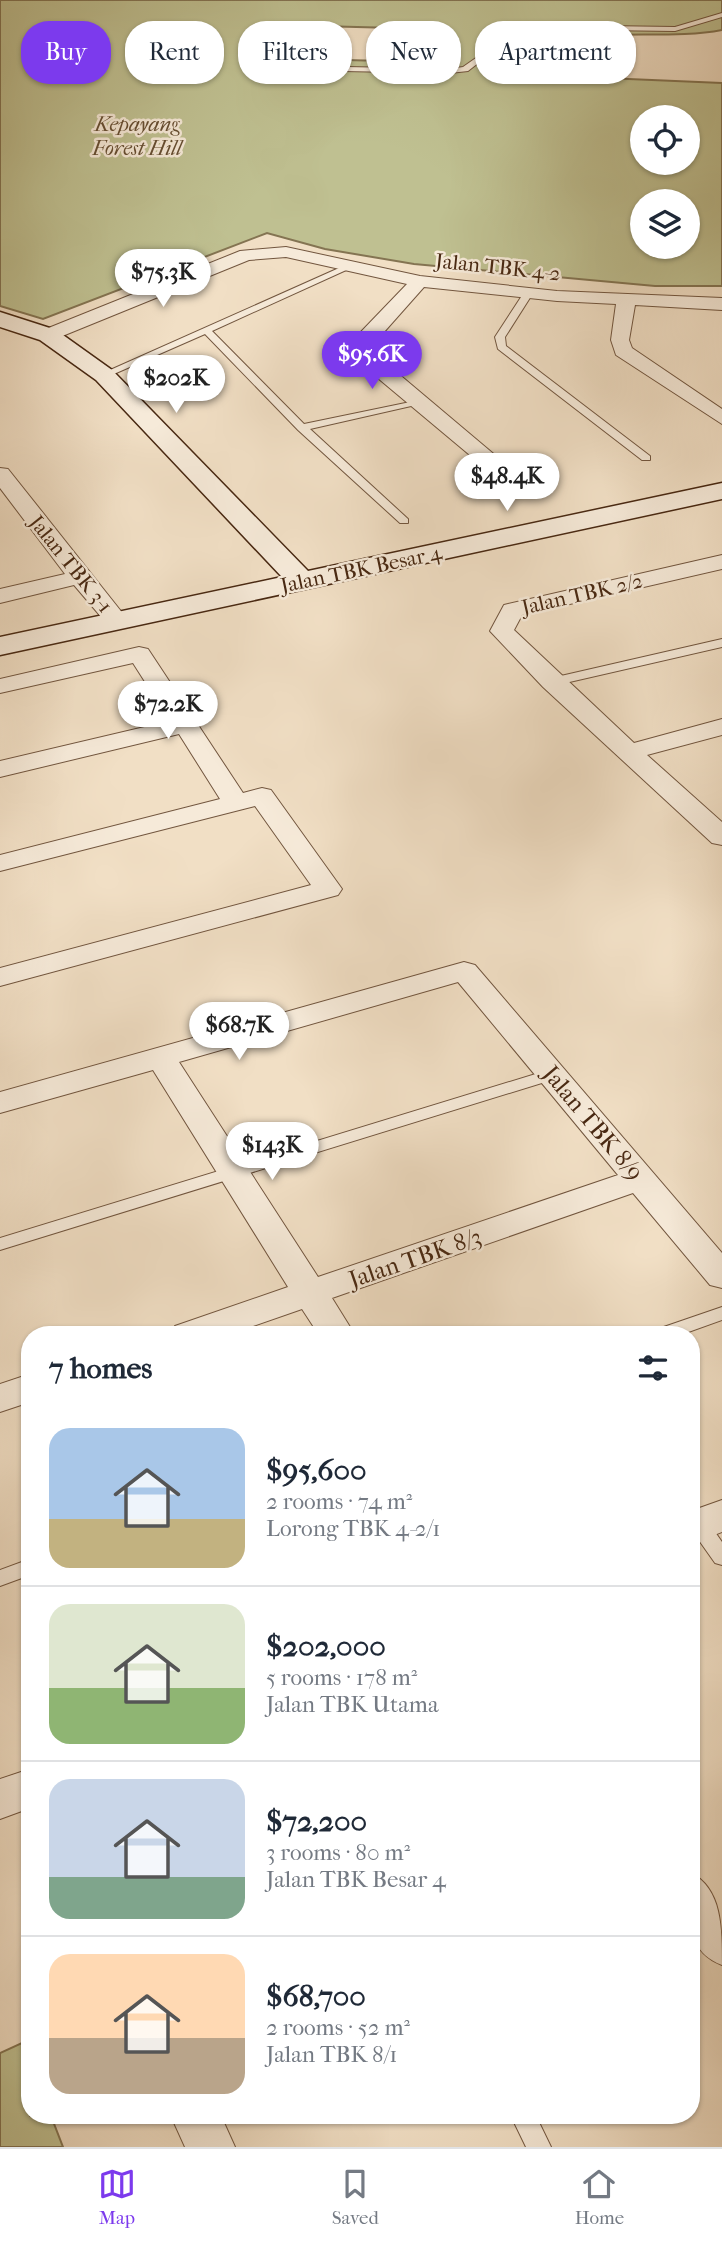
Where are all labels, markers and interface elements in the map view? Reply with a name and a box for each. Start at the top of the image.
chip: Buy [21,21,111,84]
chip: Rent [125,21,224,84]
chip: Filters [238,21,352,84]
chip: New [366,21,461,84]
chip: Apartment [475,21,636,84]
map controls [630,105,700,259]
button: locate [630,105,700,175]
park label: Kepayang Forest Hill [91,112,184,160]
button: layers [630,189,700,259]
street label: Jalan TBK 4-2 [432,248,562,286]
pin: $75.3K [106,250,220,309]
text: $75.3K [131,258,195,285]
pin: $95.6K [315,332,429,391]
text: $95.6K [338,340,406,367]
pin: $202K [127,356,225,415]
text: $202K [143,364,209,391]
pin: $48.4K [450,454,564,513]
text: $48.4K [470,462,544,489]
street label: Jalan TBK 3-1 [23,509,118,618]
street label: Jalan TBK Besar 4 [276,540,444,598]
street label: Jalan TBK 2/2 [517,568,645,620]
pin: $72.2K [111,682,225,741]
text: $72.2K [134,690,202,717]
pin: $68.7K [182,1002,296,1062]
text: $68.7K [205,1011,273,1038]
street label: Jalan TBK 8/9 [536,1058,649,1186]
pin: $143K [223,1122,321,1182]
text: $143K [242,1131,302,1158]
street label: Jalan TBK 8/3 [343,1222,485,1294]
icon: filters [634,1349,672,1387]
text: 7 homes [49,1351,152,1386]
text: $95,600 [266,1453,367,1488]
icon: home [105,1456,189,1540]
text: 2 rooms · 74 m² [266,1488,412,1515]
text: Lorong TBK 4-2/1 [266,1515,440,1542]
text: $202,000 [266,1629,386,1664]
icon: home [105,1632,189,1716]
text: 5 rooms · 178 m² [266,1664,417,1691]
text: Jalan TBK Utama [266,1691,439,1718]
text: $72,200 [266,1804,367,1839]
icon: home [105,1807,189,1891]
text: 3 rooms · 80 m² [266,1839,410,1866]
text: Jalan TBK Besar 4 [266,1866,446,1893]
text: $68,700 [266,1979,366,2014]
icon: home [105,1982,189,2066]
text: 2 rooms · 52 m² [266,2014,410,2041]
text: Jalan TBK 8/1 [266,2041,397,2068]
tab: Map [98,2165,136,2229]
tab: Saved [332,2165,379,2229]
tab: Home [575,2165,624,2229]

